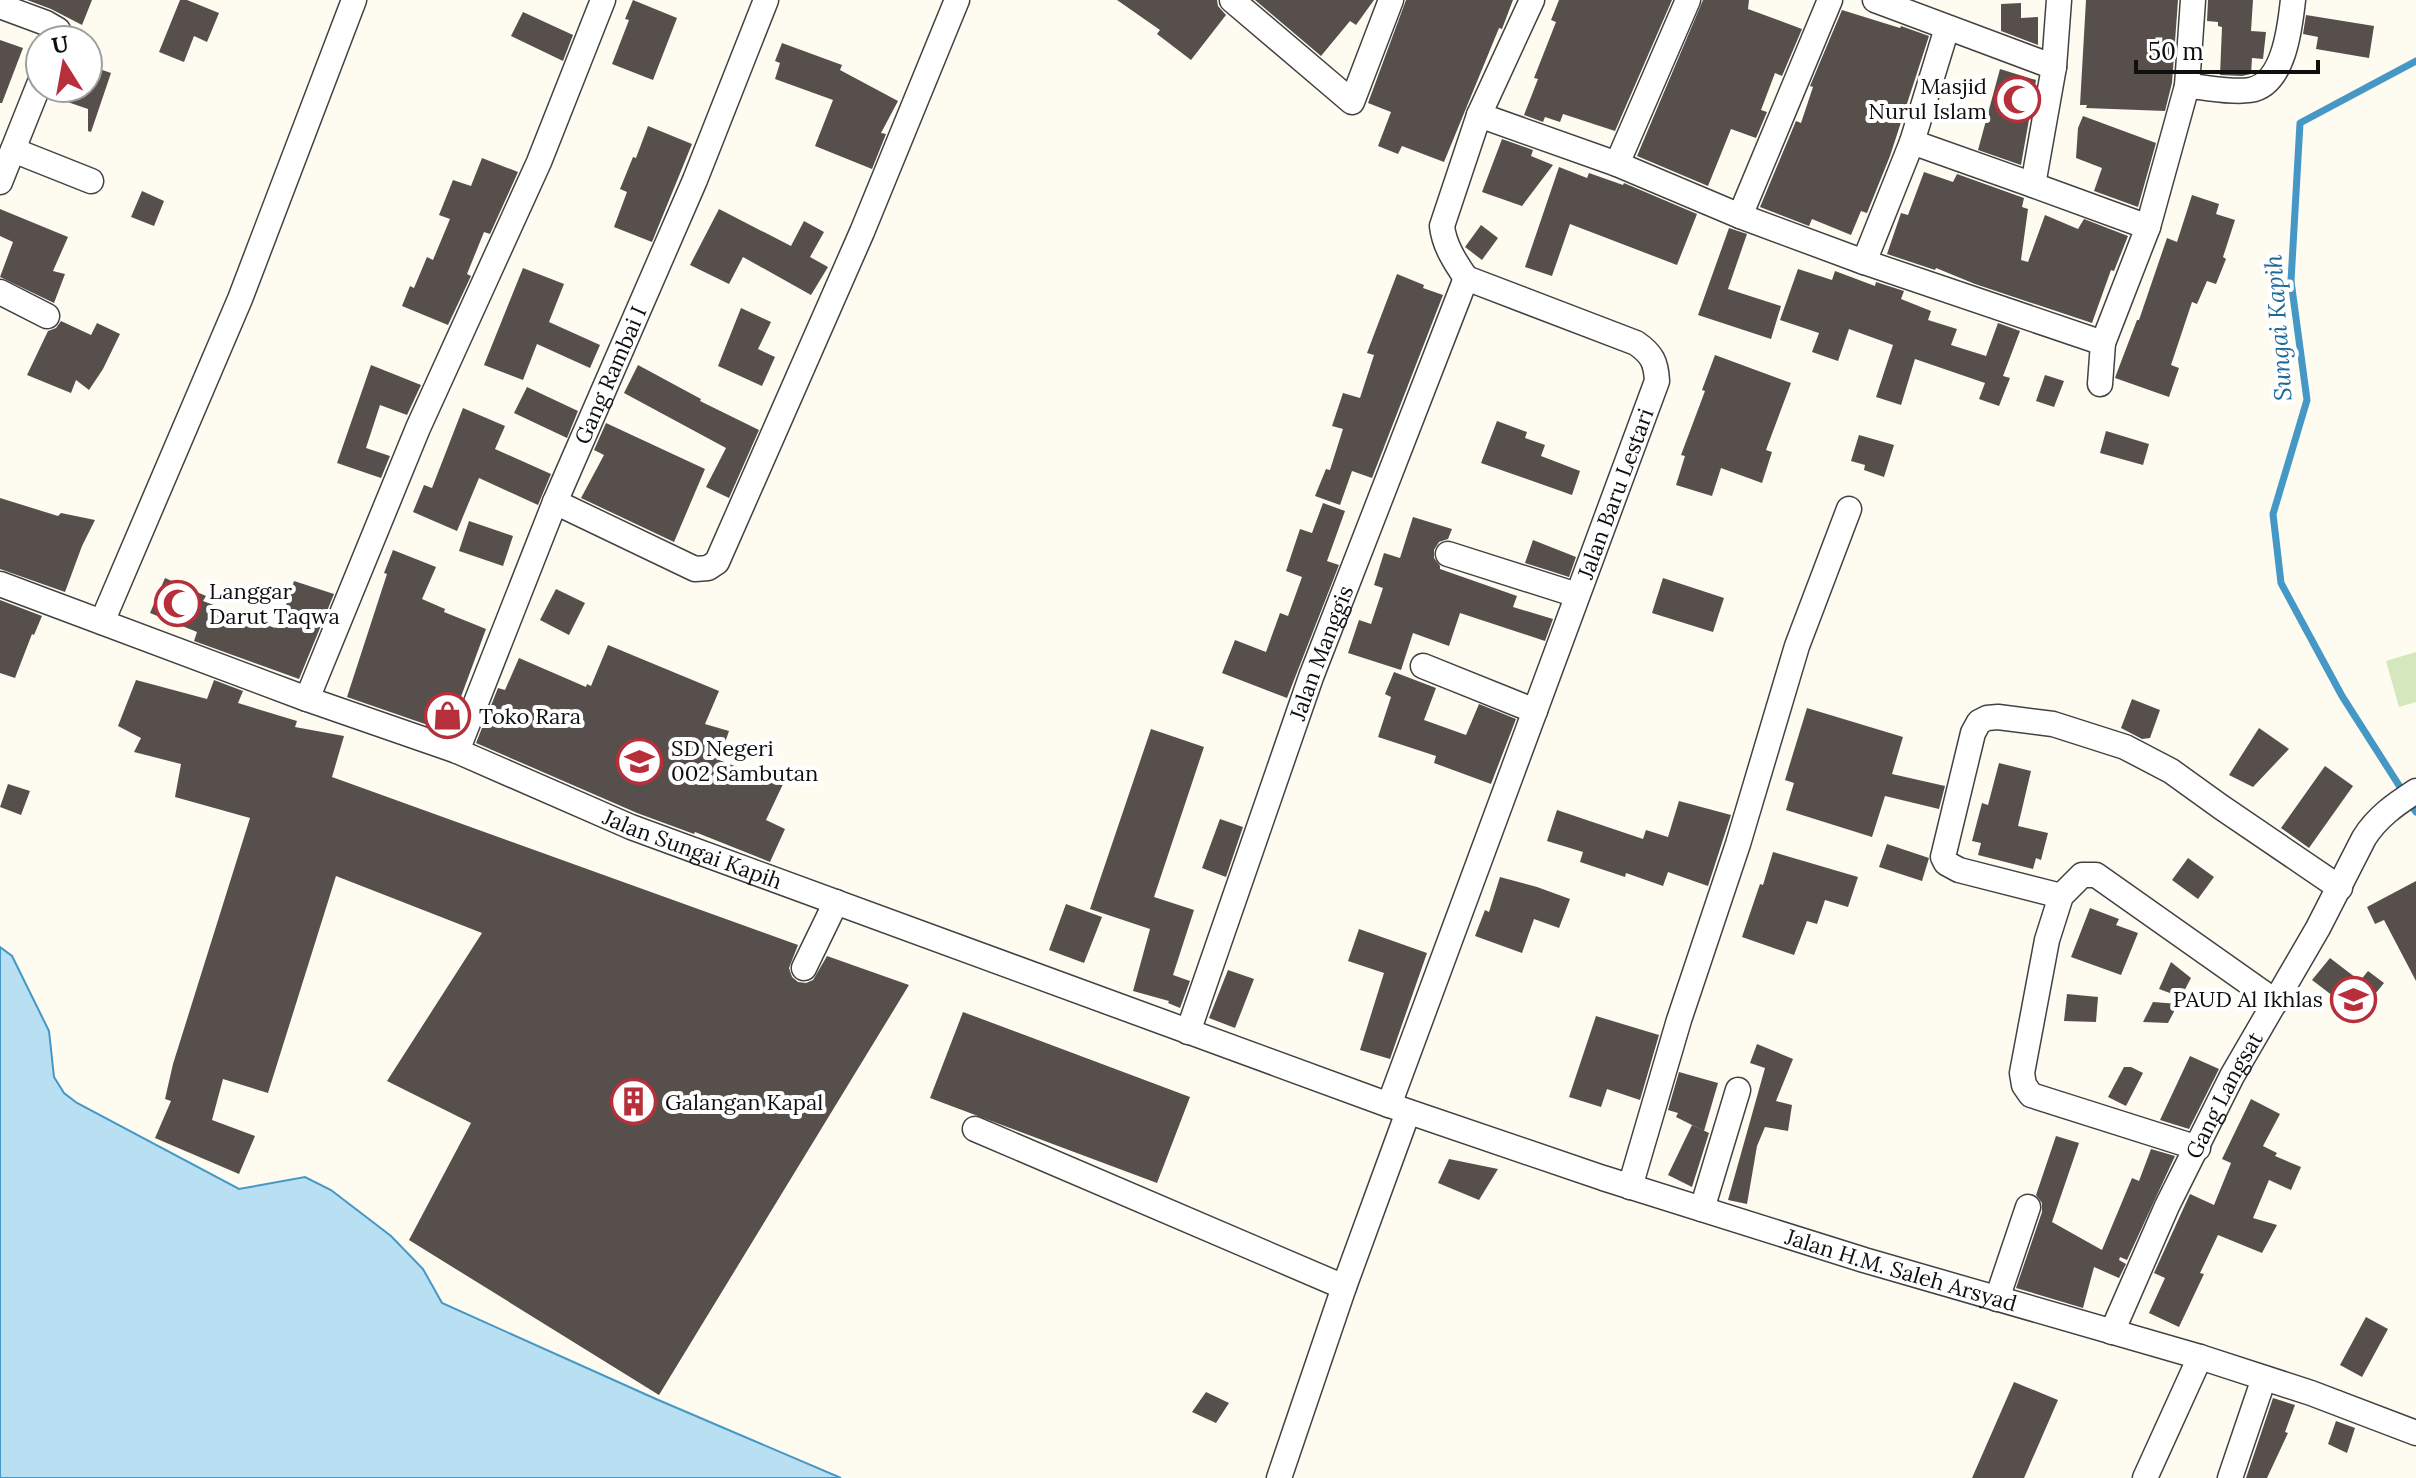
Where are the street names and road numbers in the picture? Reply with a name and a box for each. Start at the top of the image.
street label: Gang Rambai I [568,302,652,448]
street label: Jalan Baru Lestari [1571,404,1660,584]
street label: Jalan Manggis [1283,581,1359,725]
street label: Jalan Sungai Kapih [598,802,786,895]
street label: Gang Langsat [2179,1026,2269,1163]
street label: Jalan H.M. Saleh Arsyad [1781,1222,2020,1317]

